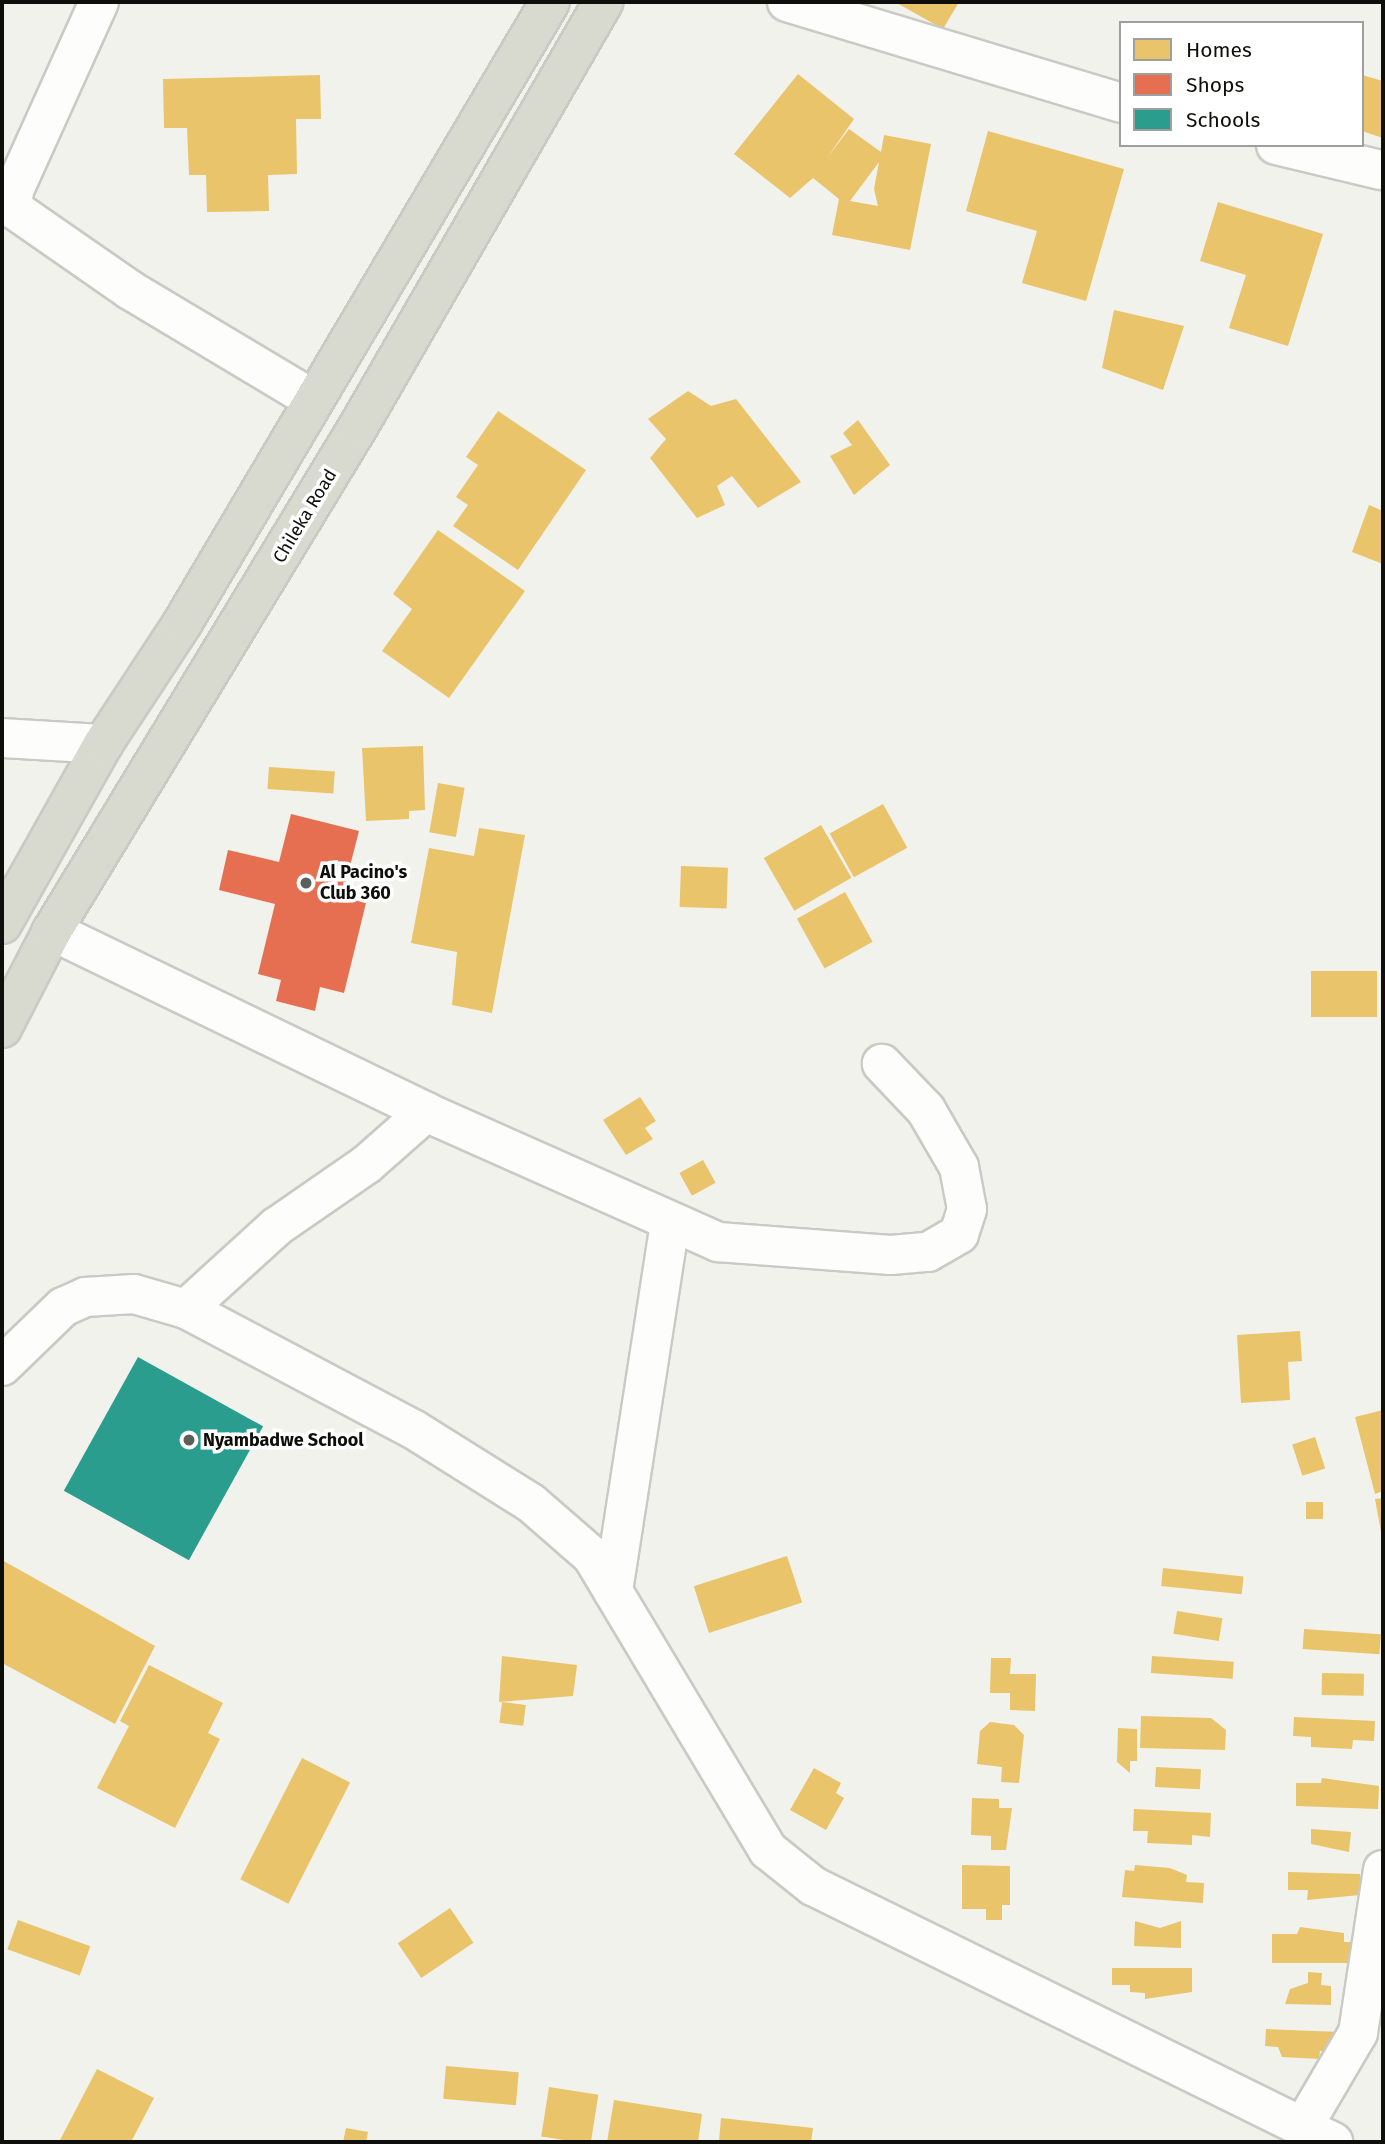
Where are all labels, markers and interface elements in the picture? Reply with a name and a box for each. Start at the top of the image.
legend [1119,21,1364,147]
text: Homes [1186,37,1252,63]
text: Shops [1186,72,1244,98]
text: Schools [1186,107,1260,133]
street label: Chileka Road [269,465,341,567]
place label: Al Pacino's Club 360 [320,862,407,904]
marker: Al Pacino's Club 360 [298,875,314,891]
place label: Nyambadwe School [203,1429,364,1451]
marker: Nyambadwe School [181,1432,197,1448]

